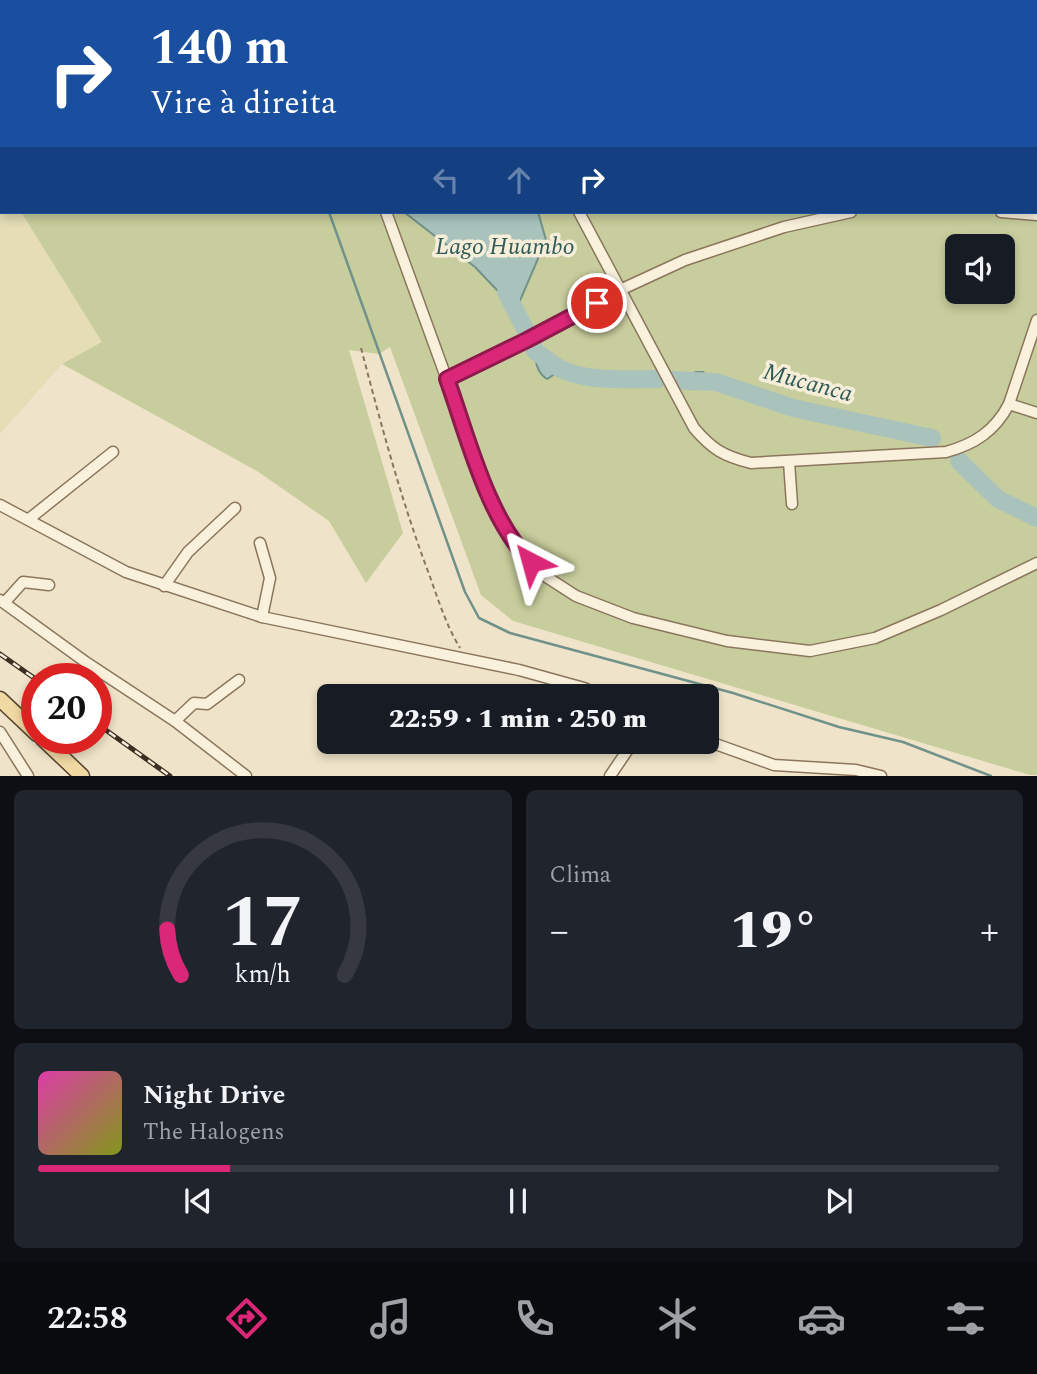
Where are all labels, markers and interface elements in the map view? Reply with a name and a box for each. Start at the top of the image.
text: 140 m [150,11,289,86]
icon: right [35,28,126,119]
text: Vire à direita [150,79,337,128]
icon: left [427,161,465,199]
icon: ahead [500,161,538,199]
icon: right [573,161,611,199]
water label: Lago Huambo [435,229,575,265]
map controls [945,234,1015,304]
button: sound [945,234,1015,304]
pin [567,273,627,333]
icon: arrive [578,284,616,322]
water label: Mucanca [759,354,857,412]
position arrow [494,525,568,599]
speed limit sign: 20 [21,663,112,754]
text: 22:59 · 1 min · 250 m [389,699,647,739]
text: Clima [550,858,611,893]
text: 17 [222,869,304,980]
text: 19° [730,892,818,971]
text: − [550,903,569,961]
text: + [980,903,999,961]
text: km/h [235,956,291,994]
text: Night Drive [143,1075,285,1115]
text: The Halogens [143,1115,285,1150]
icon: previous [179,1182,217,1220]
icon: pause [499,1182,537,1220]
icon: next [820,1182,858,1220]
text: 22:58 [47,1294,128,1343]
icon: directions [222,1294,271,1343]
icon: music [366,1294,415,1343]
icon: phone [510,1294,559,1343]
icon: climate [653,1294,702,1343]
icon: car [797,1294,846,1343]
icon: filters [941,1294,990,1343]

